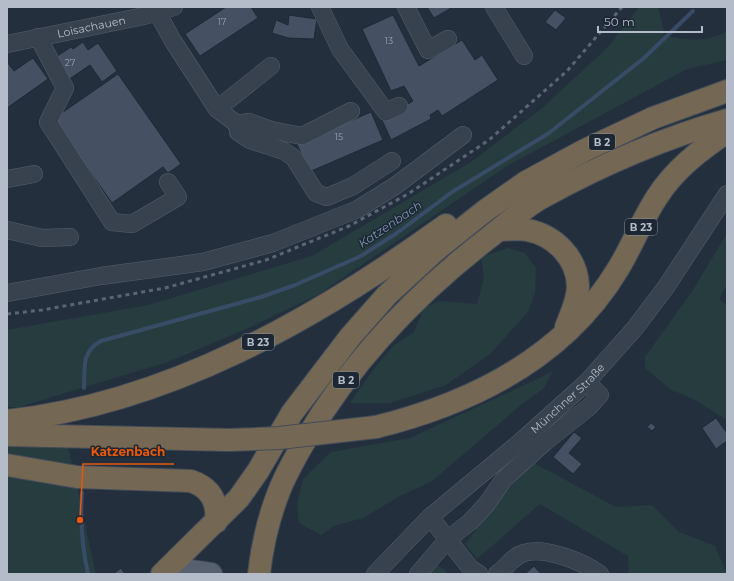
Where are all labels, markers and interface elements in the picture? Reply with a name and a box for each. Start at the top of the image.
scale bar [598,8,702,34]
street label: Loisachauen [56,13,127,41]
text: 50 m [604,14,635,29]
house number: 17 [218,16,226,27]
house number: 13 [385,35,393,46]
house number: 27 [65,57,75,68]
house number: 15 [335,131,343,142]
road number: B 2 [589,134,615,150]
water label: Katzenbach [355,197,425,251]
road number: B 23 [625,219,657,235]
road number: B 23 [242,334,274,350]
street label: Münchner Straße [528,360,608,436]
road number: B 2 [333,372,359,388]
callout: Katzenbach [83,440,174,464]
text: Katzenbach [91,444,165,459]

